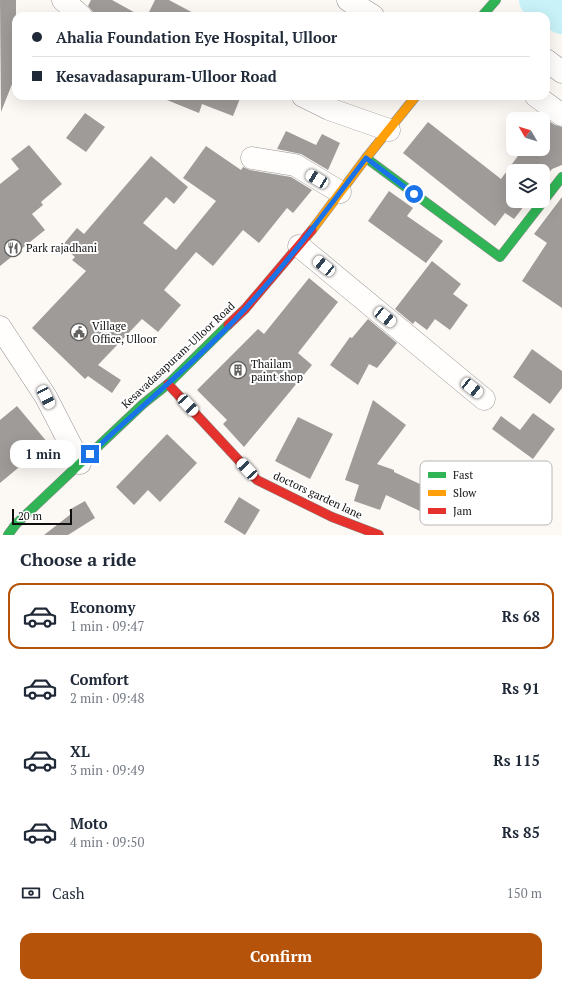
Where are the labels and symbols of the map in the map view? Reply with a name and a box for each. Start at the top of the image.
north arrow [506,112,550,156]
car [304,168,330,190]
route start [405,185,423,203]
restaurant icon: Park rajadhani [3,238,23,258]
place label: Park rajadhani [26,241,97,255]
car [311,254,337,278]
street label: Kesavadasapuram-Ulloor Road [119,299,237,411]
car [372,305,398,329]
place label: Village Office, Ulloor [92,319,157,346]
public building icon: Village Office, Ulloor [69,322,89,342]
place label: Thailam paint shop [251,357,303,384]
building icon: Thailam paint shop [228,360,248,380]
car [459,376,485,400]
car [35,384,57,410]
car [175,392,201,418]
callout: 1 min [10,440,76,468]
route end [81,445,99,463]
car [234,456,260,482]
legend [420,461,552,525]
street label: doctors garden lane [271,468,365,522]
text: Fast [453,468,473,482]
text: Slow [453,486,477,500]
text: Jam [453,504,472,518]
scale bar [12,507,72,526]

